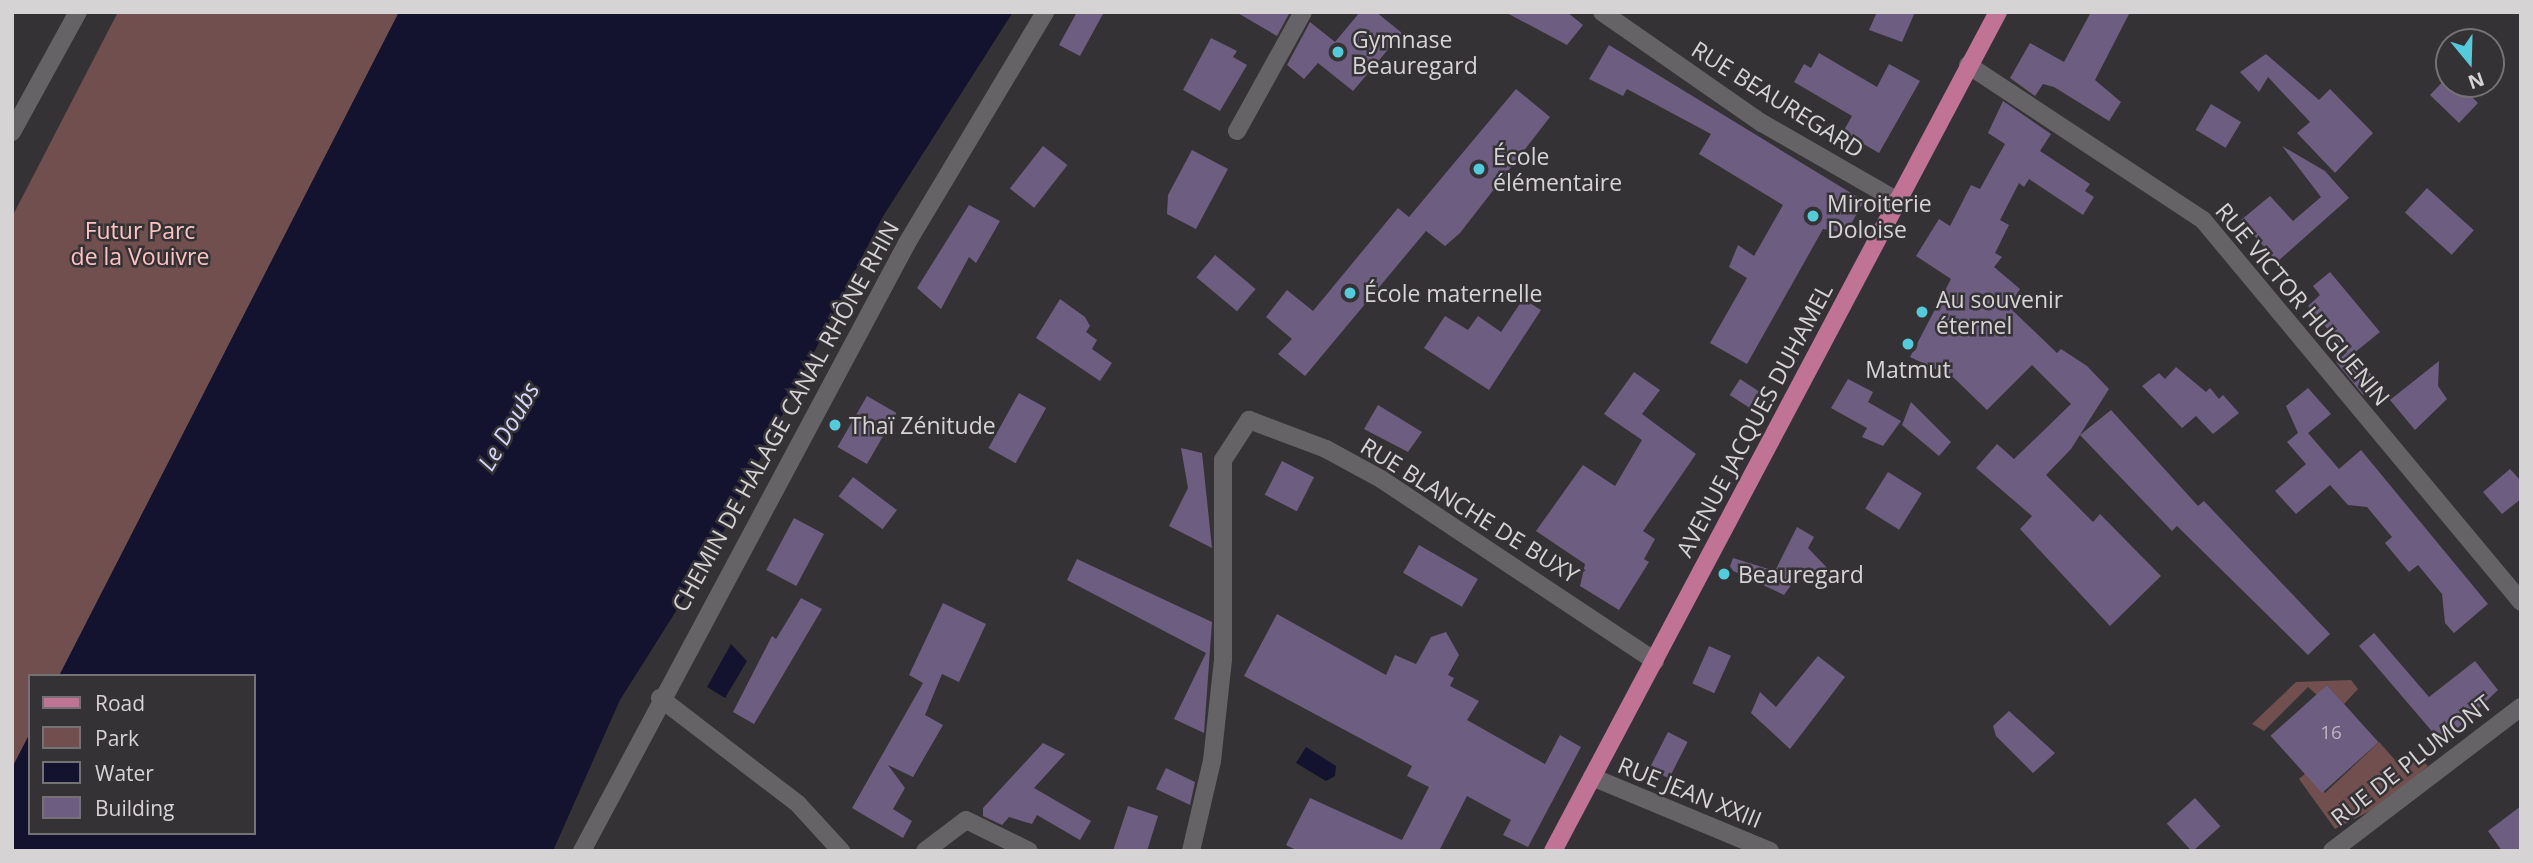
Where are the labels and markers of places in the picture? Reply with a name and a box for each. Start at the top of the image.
place label: Gymnase Beauregard [1352,25,1478,79]
marker: Gymnase Beauregard [1330,44,1346,60]
place label: École élémentaire [1493,142,1622,196]
marker: École élémentaire [1471,161,1487,177]
place label: Miroiterie Doloise [1827,189,1932,243]
marker: Miroiterie Doloise [1805,208,1821,224]
place label: École maternelle [1364,279,1542,307]
marker: École maternelle [1342,285,1358,301]
place label: Au souvenir éternel [1936,285,2063,339]
marker: Au souvenir éternel [1914,304,1930,320]
marker: Matmut [1900,336,1916,352]
place label: Matmut [1865,355,1951,383]
place label: Thaï Zénitude [849,411,996,439]
marker: Thaï Zénitude [827,417,843,433]
place label: Beauregard [1738,560,1864,588]
marker: Beauregard [1716,566,1732,582]

